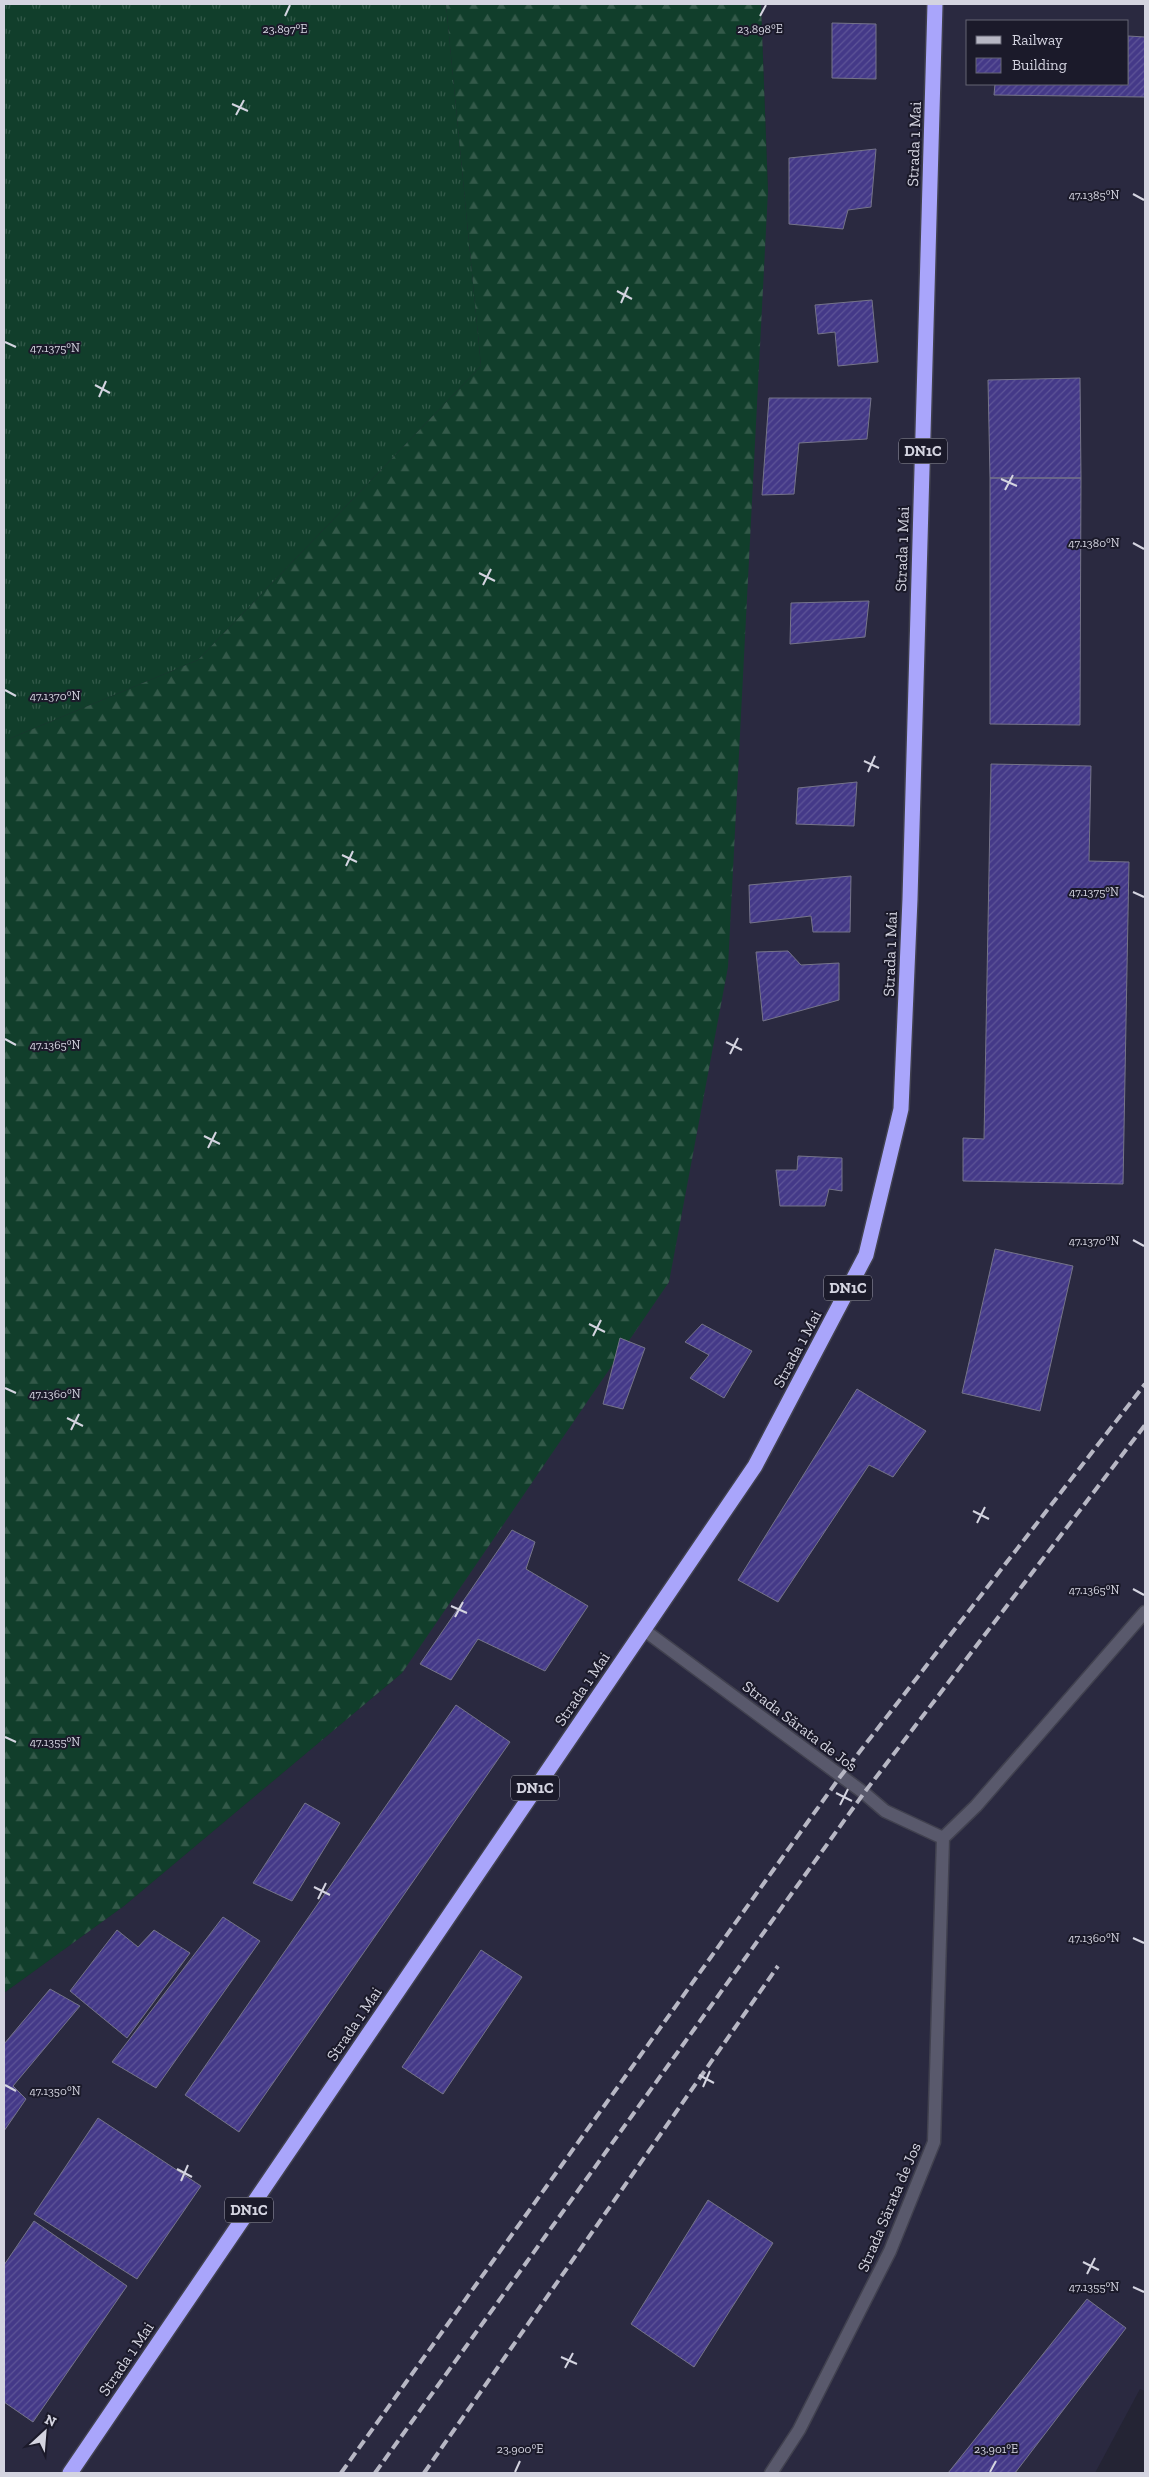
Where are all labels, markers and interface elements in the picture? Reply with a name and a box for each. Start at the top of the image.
legend [966,20,1129,85]
text: 23.897°E [263,22,307,36]
text: 23.898°E [737,22,783,36]
text: Railway [1012,31,1063,49]
text: Building [1012,56,1067,74]
street label: Strada 1 Mai [903,101,925,187]
text: 47.1385°N [1069,188,1119,202]
text: 47.1375°N [30,341,80,355]
road number: DN1C [899,438,947,464]
street label: Strada 1 Mai [891,506,913,592]
text: 47.1380°N [1068,536,1120,550]
text: 47.1370°N [30,689,80,703]
text: 47.1375°N [1069,885,1119,899]
street label: Strada 1 Mai [879,911,901,997]
text: 47.1365°N [30,1038,80,1052]
text: 47.1370°N [1069,1234,1119,1248]
road number: DN1C [824,1276,872,1300]
street label: Strada 1 Mai [769,1307,826,1391]
text: 47.1360°N [29,1387,81,1401]
text: 47.1365°N [1069,1583,1119,1597]
street label: Strada 1 Mai [550,1648,614,1730]
street label: Strada Sărata de Jos [739,1677,861,1775]
text: 47.1355°N [30,1735,80,1749]
road number: DN1C [511,1776,559,1800]
text: 47.1360°N [1068,1931,1120,1945]
street label: Strada 1 Mai [322,1983,386,2065]
text: 47.1350°N [29,2084,81,2098]
street label: Strada Sărata de Jos [853,2139,925,2275]
road number: DN1C [225,2198,273,2222]
text: 47.1355°N [1069,2280,1119,2294]
street label: Strada 1 Mai [94,2318,158,2400]
north arrow [20,2407,70,2457]
text: N [42,2411,59,2431]
text: 23.900°E [497,2442,543,2456]
text: 23.901°E [974,2442,1018,2456]

